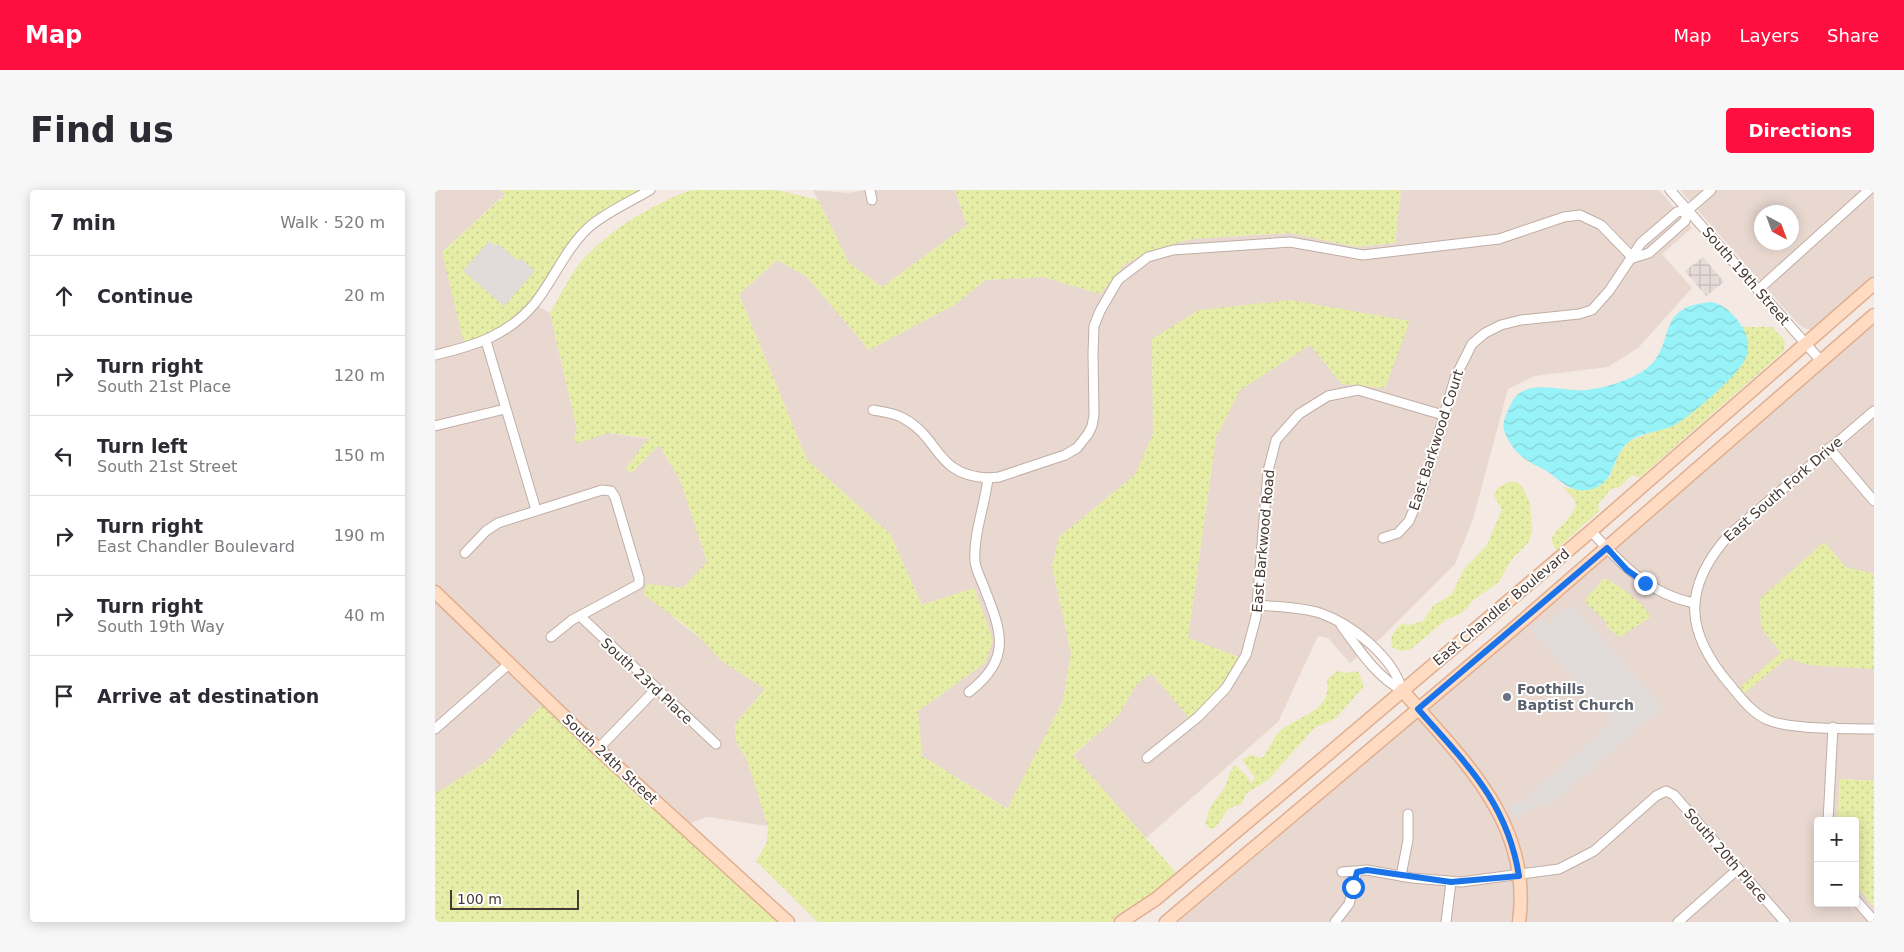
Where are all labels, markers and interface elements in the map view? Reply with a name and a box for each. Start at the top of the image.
text: Map [25,21,82,49]
text: Map [1673,25,1711,46]
text: Layers [1739,25,1799,46]
text: Share [1827,25,1879,46]
button: Directions [1726,108,1874,153]
text: Find us [30,110,174,150]
north arrow [1754,205,1799,250]
text: 7 min [50,211,116,235]
text: Walk · 520 m [280,213,385,232]
street label: South 19th Street [1699,224,1793,329]
icon: ahead [50,282,78,310]
text: Continue [97,285,193,307]
text: 20 m [344,286,385,305]
text: Turn right [97,355,203,377]
icon: right [50,362,78,390]
text: 120 m [334,366,385,385]
street label: East Barkwood Court [1406,367,1466,512]
text: South 21st Place [97,377,231,396]
street label: East South Fork Drive [1721,433,1845,545]
text: Turn left [97,435,188,457]
icon: left [50,442,78,470]
text: 150 m [334,446,385,465]
text: South 21st Street [97,457,237,476]
street label: East Barkwood Road [1249,469,1277,613]
text: Turn right [97,515,203,537]
icon: right [50,522,78,550]
text: 190 m [334,526,385,545]
text: East Chandler Boulevard [97,537,295,556]
street label: East Chandler Boulevard [1430,545,1572,669]
route end [1634,572,1657,595]
text: Turn right [97,595,203,617]
icon: right [50,602,78,630]
text: 40 m [344,606,385,625]
text: South 19th Way [97,617,225,636]
street label: South 23rd Place [598,635,696,727]
place label: Foothills Baptist Church [1517,681,1634,713]
icon: arrive [50,682,78,710]
text: Arrive at destination [97,685,319,707]
marker: Foothills Baptist Church [1501,691,1513,703]
street label: South 24th Street [559,711,661,808]
street label: South 20th Place [1681,805,1771,905]
map controls [1814,817,1859,907]
button: + [1814,817,1859,862]
button: − [1814,862,1859,907]
route start [1342,876,1365,899]
scale bar [450,887,579,910]
text: 100 m [457,891,502,907]

